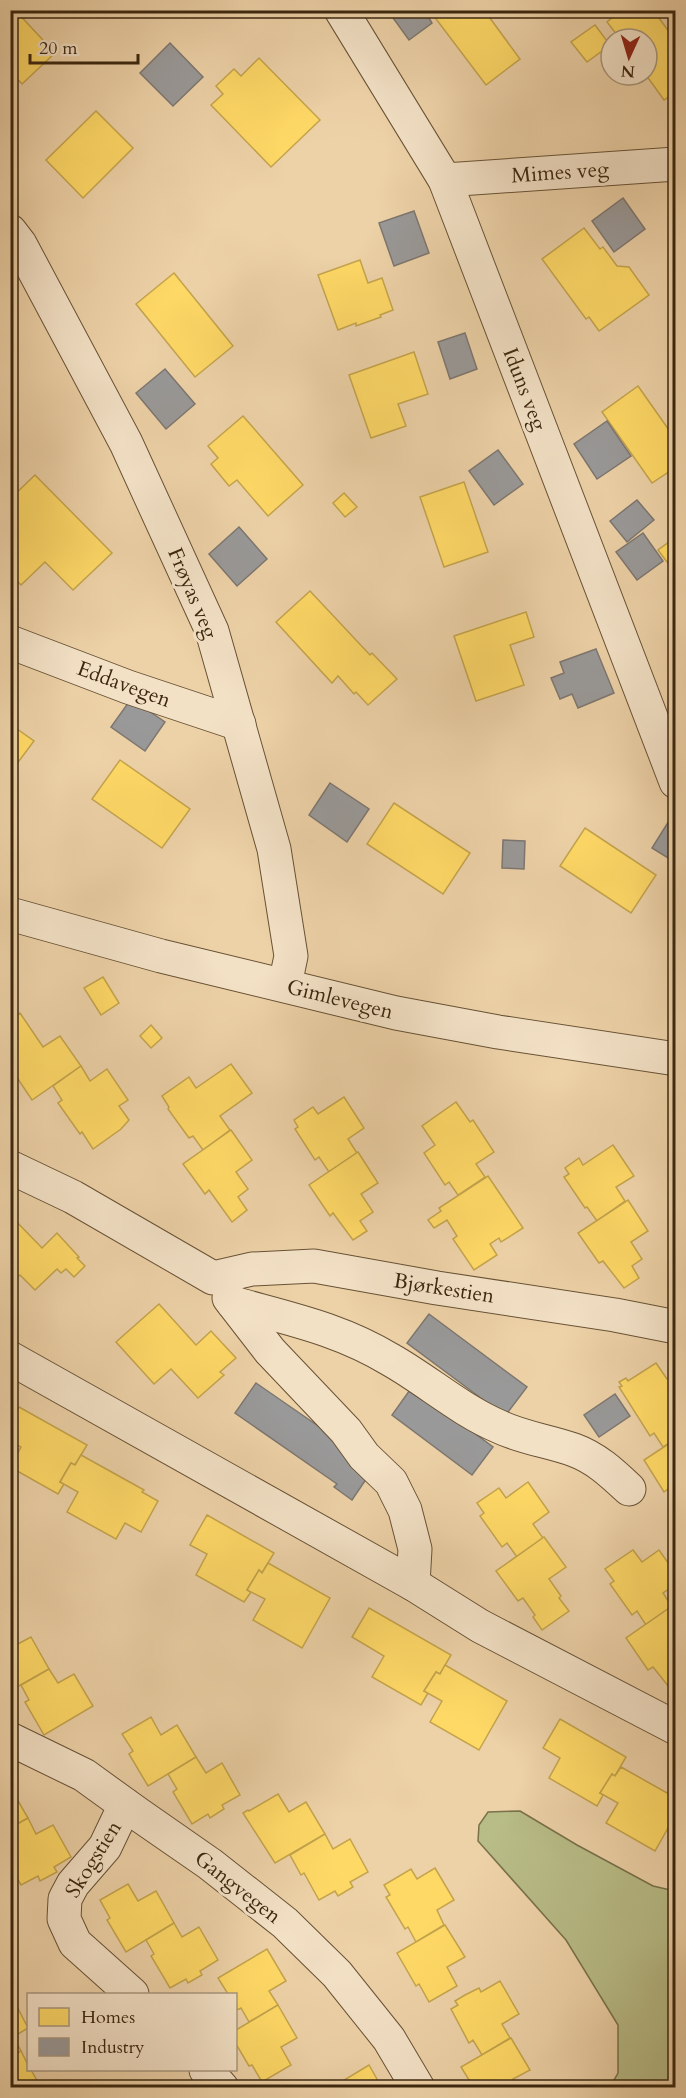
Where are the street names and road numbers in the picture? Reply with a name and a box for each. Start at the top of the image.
street label: Mimes veg [510,155,610,190]
street label: Iduns veg [496,344,554,435]
street label: Frøyas veg [160,543,225,643]
street label: Eddavegen [73,654,175,715]
street label: Gimlevegen [284,972,396,1027]
street label: Bjørkestien [392,1266,496,1311]
street label: Skogstien [58,1815,129,1903]
street label: Gangvegen [188,1844,287,1931]

